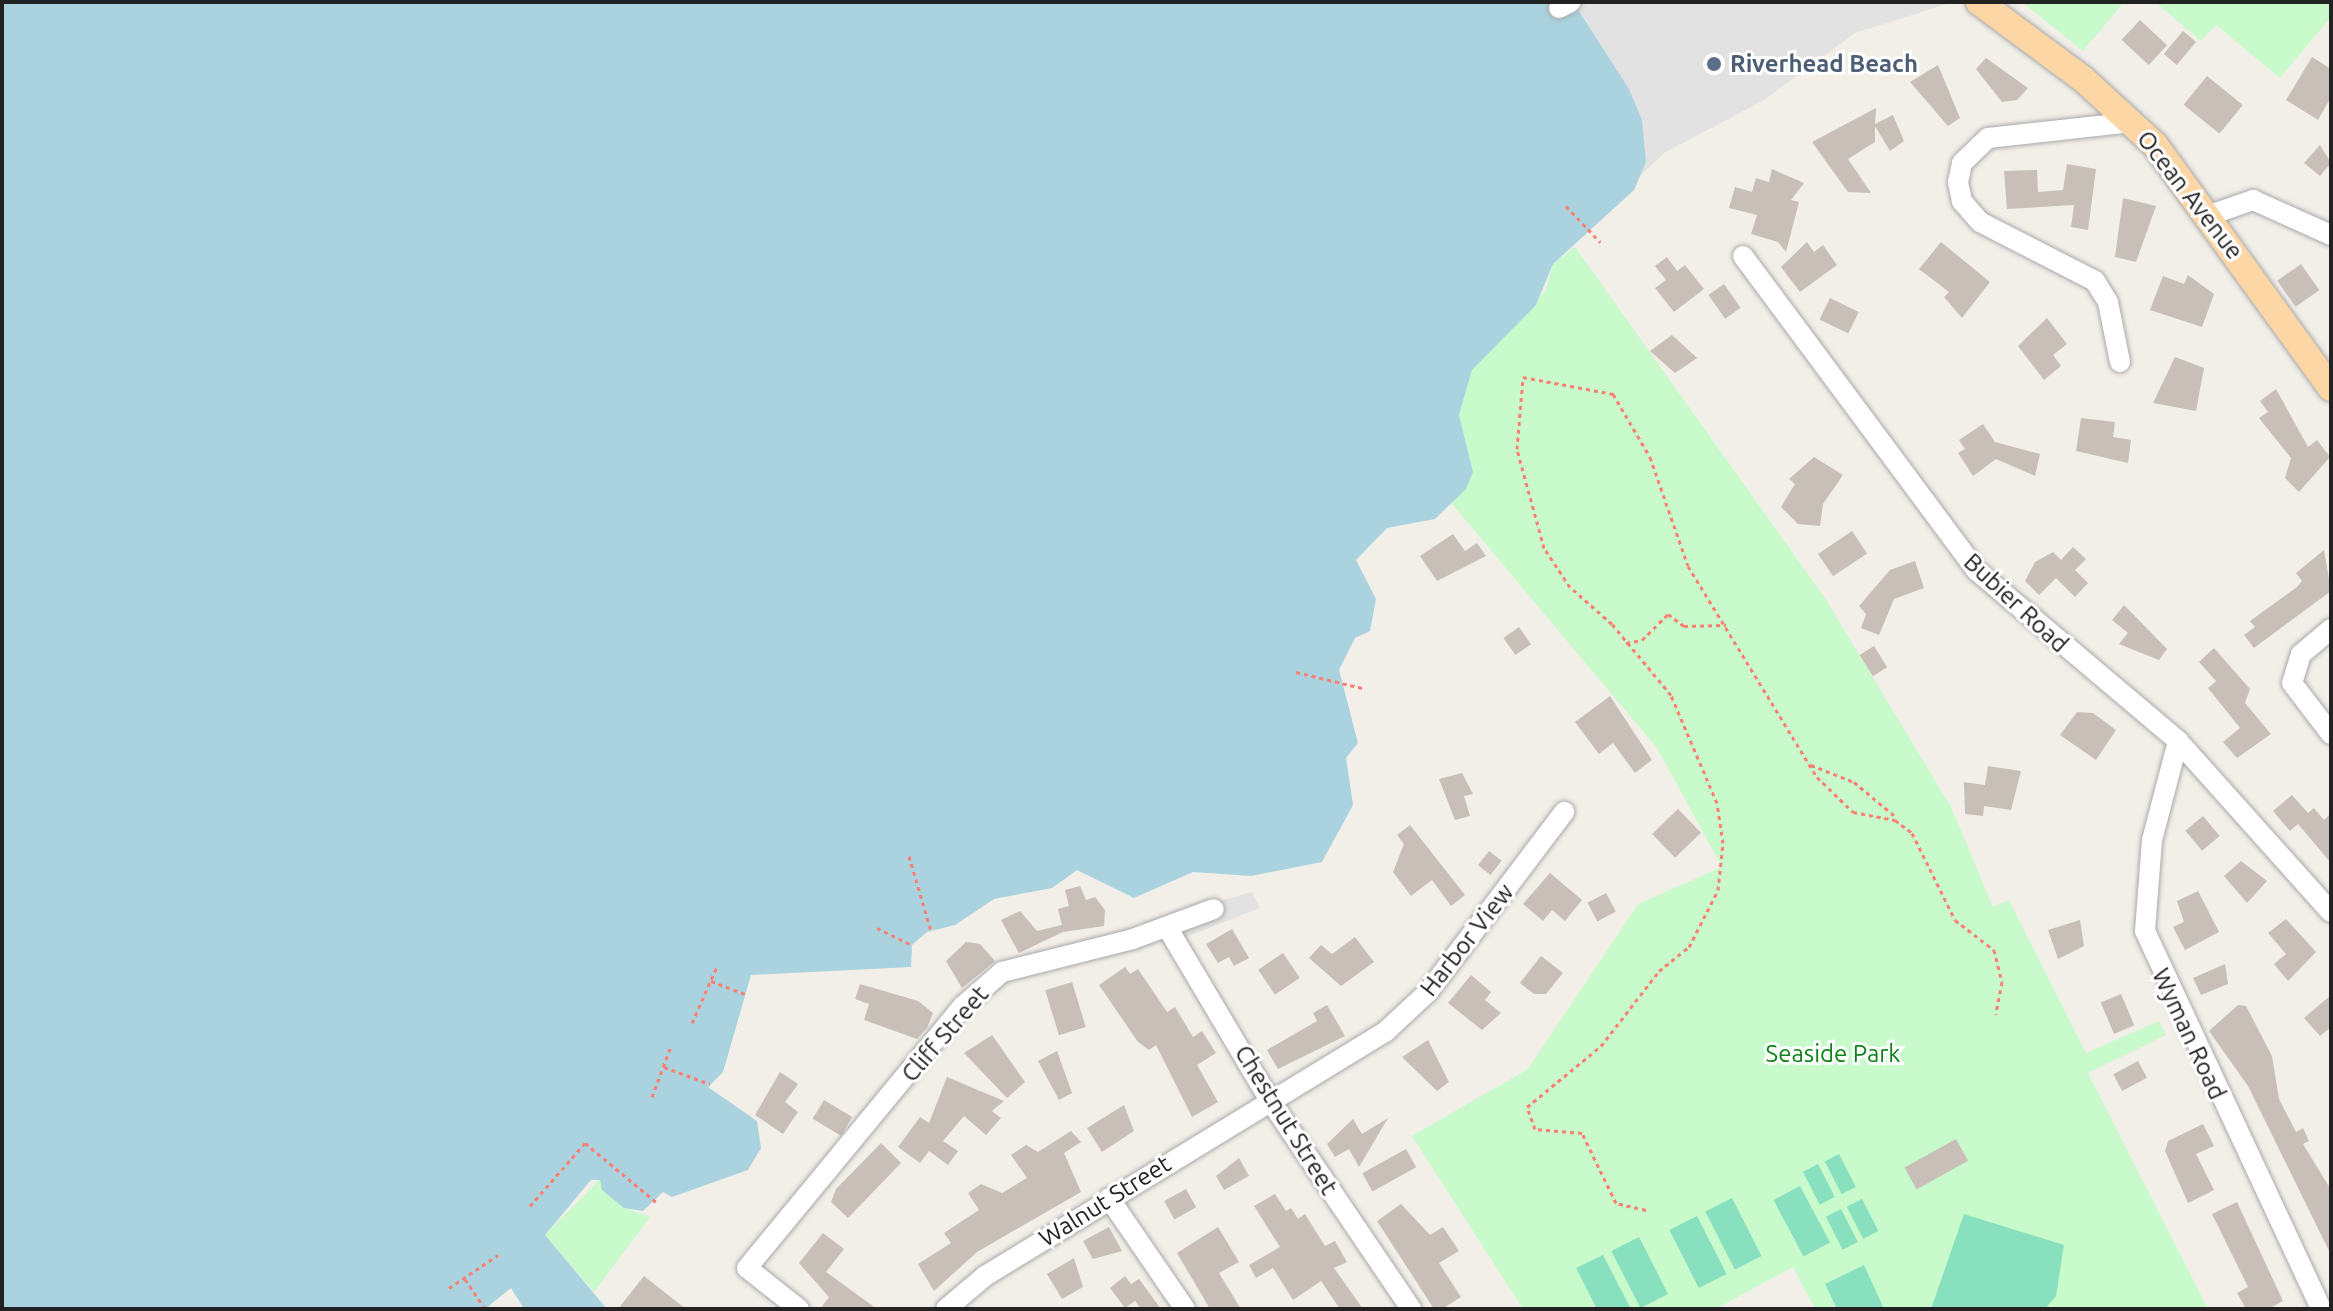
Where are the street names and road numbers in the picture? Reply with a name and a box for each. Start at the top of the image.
street label: Ocean Avenue [2131,125,2249,265]
street label: Bubier Road [1958,547,2074,659]
street label: Harbor View [1414,878,1520,1002]
street label: Wyman Road [2146,964,2232,1104]
street label: Cliff Street [896,980,994,1088]
street label: Chestnut Street [1229,1040,1343,1200]
street label: Walnut Street [1034,1149,1176,1253]

